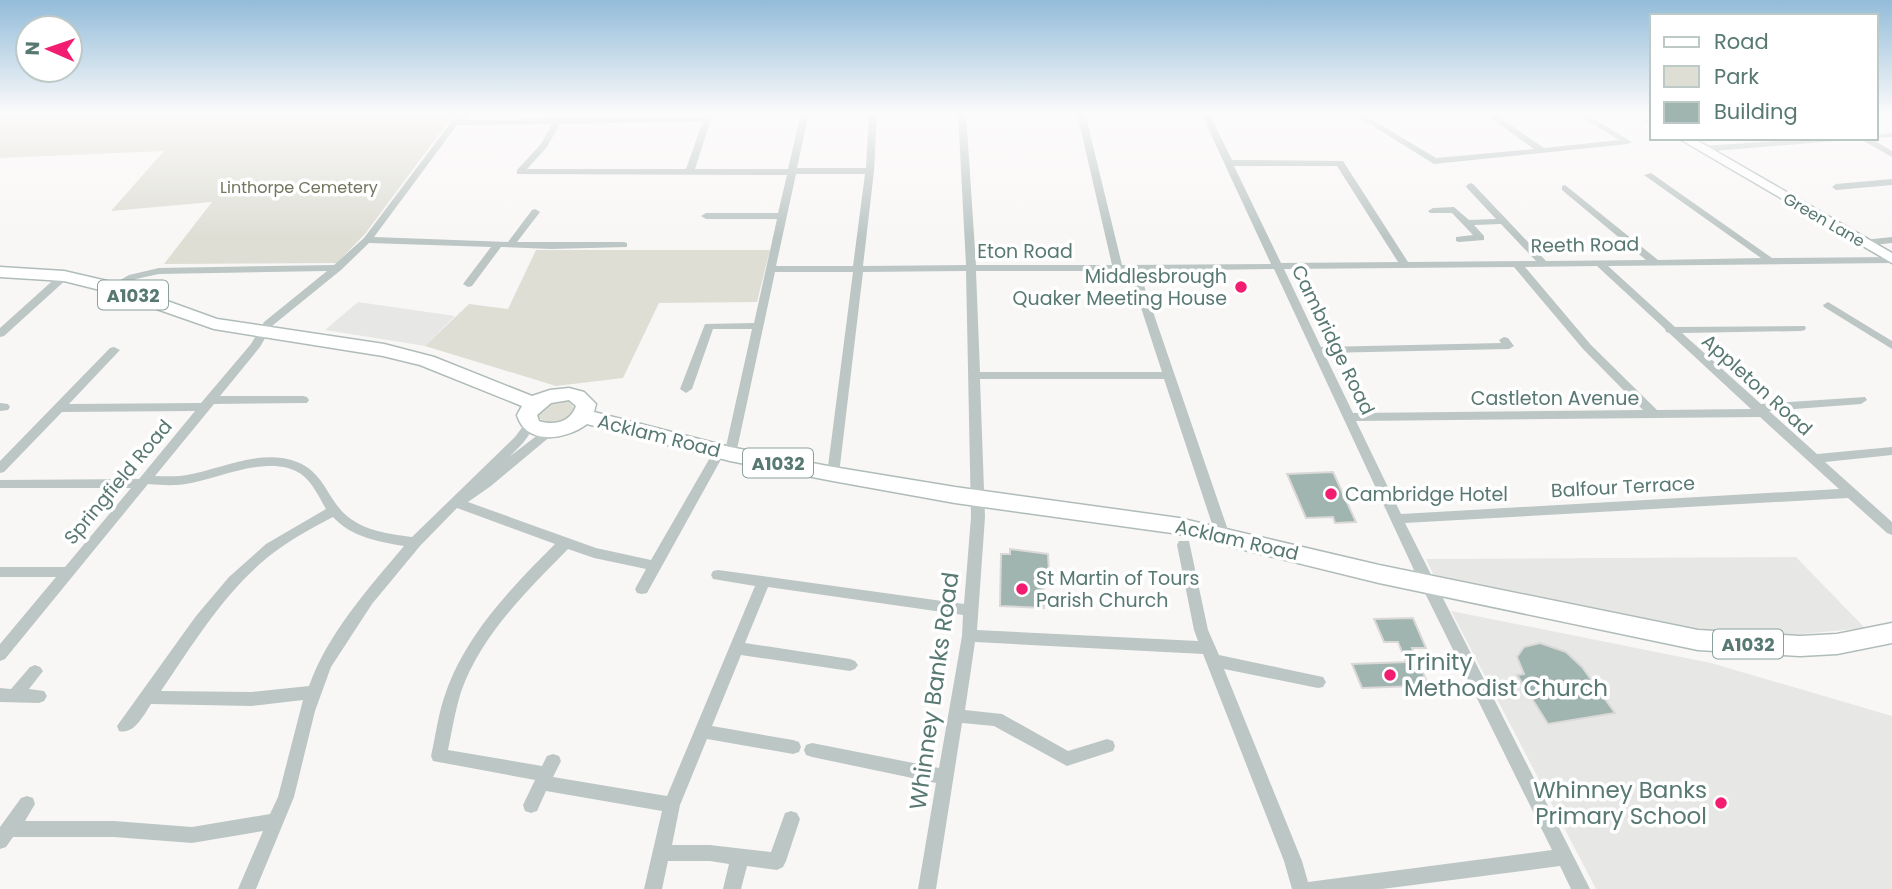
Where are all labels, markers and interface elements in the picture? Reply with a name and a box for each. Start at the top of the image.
north arrow [14,14,84,84]
legend [1650,14,1878,140]
text: Road [1714,27,1769,56]
text: N [19,41,46,56]
text: Park [1714,62,1759,91]
text: Building [1714,97,1798,126]
park label: Linthorpe Cemetery [220,176,378,199]
street label: Green Lane [1779,187,1869,253]
street label: Reeth Road [1530,231,1640,259]
street label: Eton Road [977,238,1073,265]
street label: Cambridge Road [1285,261,1381,419]
place label: Middlesbrough Quaker Meeting House [1013,263,1227,312]
marker: Middlesbrough Quaker Meeting House [1233,279,1249,295]
road number: A1032 [98,281,168,310]
street label: Appleton Road [1696,328,1818,442]
street label: Castleton Avenue [1471,385,1639,412]
street label: Acklam Road [595,408,723,464]
street label: Springfield Road [58,414,178,550]
road number: A1032 [743,448,813,477]
street label: Balfour Terrace [1550,470,1696,504]
place label: Cambridge Hotel [1345,481,1508,508]
marker: Cambridge Hotel [1323,486,1339,502]
street label: Acklam Road [1173,513,1301,567]
place label: St Martin of Tours Parish Church [1036,565,1199,614]
street label: Whinney Banks Road [901,570,967,812]
marker: St Martin of Tours Parish Church [1014,581,1030,597]
road number: A1032 [1713,630,1783,658]
place label: Trinity Methodist Church [1404,646,1608,704]
marker: Trinity Methodist Church [1382,667,1398,683]
place label: Whinney Banks Primary School [1533,774,1707,832]
marker: Whinney Banks Primary School [1713,795,1729,811]

